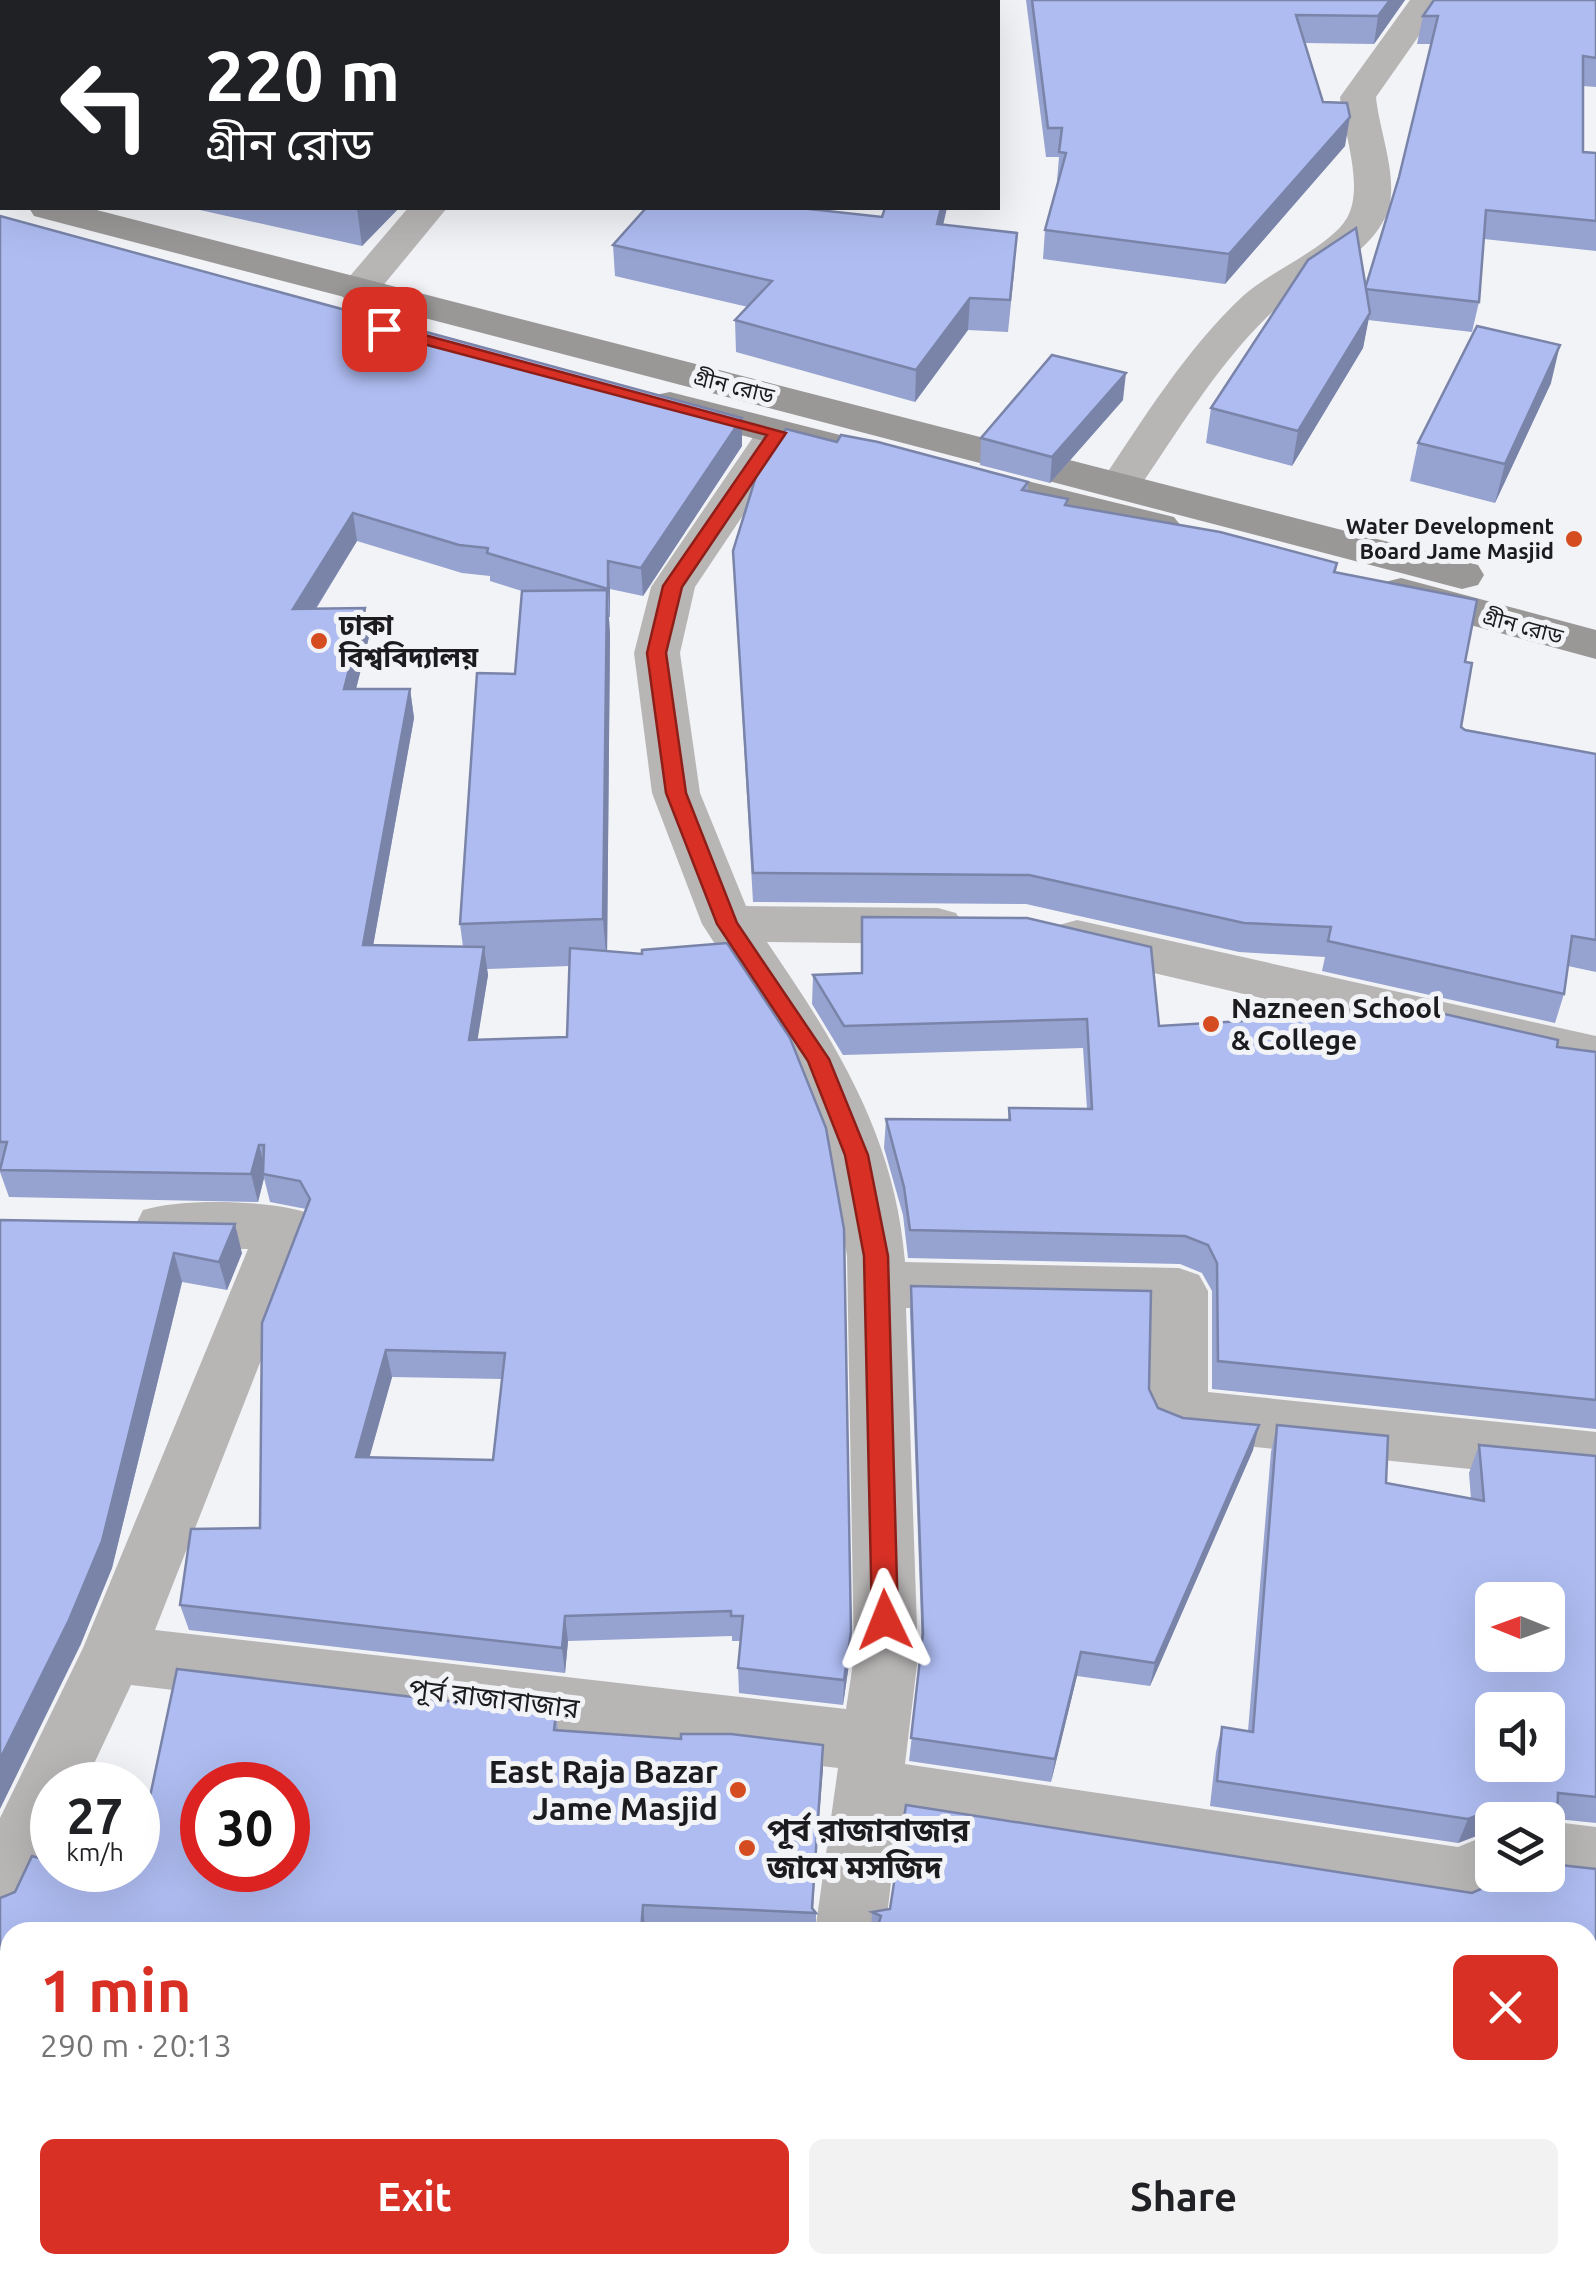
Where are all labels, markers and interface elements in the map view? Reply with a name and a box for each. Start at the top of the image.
text: 220 m [205,36,400,114]
icon: left [40,40,170,170]
text: গ্রীন রোড [205,118,373,169]
pin [342,287,427,372]
icon: arrive [357,302,412,357]
street label: গ্রীন রোড [691,363,777,408]
place label: Water Development Board Jame Masjid [1346,513,1554,563]
marker: Water Development Board Jame Masjid [1563,528,1585,550]
street label: গ্রীন রোড [1480,603,1566,648]
place label: ঢাকা বিশ্ববিদ্যালয় [338,609,479,672]
marker: ঢাকা বিশ্ববিদ্যালয় [308,630,330,652]
place label: Nazneen School & College [1231,992,1441,1055]
marker: Nazneen School & College [1200,1013,1222,1035]
position arrow [833,1568,937,1672]
north arrow [1475,1582,1565,1672]
map controls [1475,1582,1565,1892]
street label: পূর্ব রাজাবাজার [407,1671,581,1725]
button: sound [1475,1692,1565,1782]
place label: East Raja Bazar Jame Masjid [489,1753,718,1826]
speed limit sign: 30 [180,1762,310,1892]
marker: East Raja Bazar Jame Masjid [727,1779,749,1801]
text: 27 [67,1787,123,1843]
button: layers [1475,1802,1565,1892]
place label: পূর্ব রাজাবাজার জামে মসজিদ [766,1811,970,1884]
marker: পূর্ব রাজাবাজার জামে মসজিদ [736,1837,758,1859]
text: km/h [66,1838,124,1866]
button: close [1453,1955,1558,2060]
text: 1 min [40,1956,192,2023]
text: 290 m · 20:13 [40,2027,232,2063]
button: Exit [40,2139,789,2254]
button: Share [809,2139,1558,2254]

